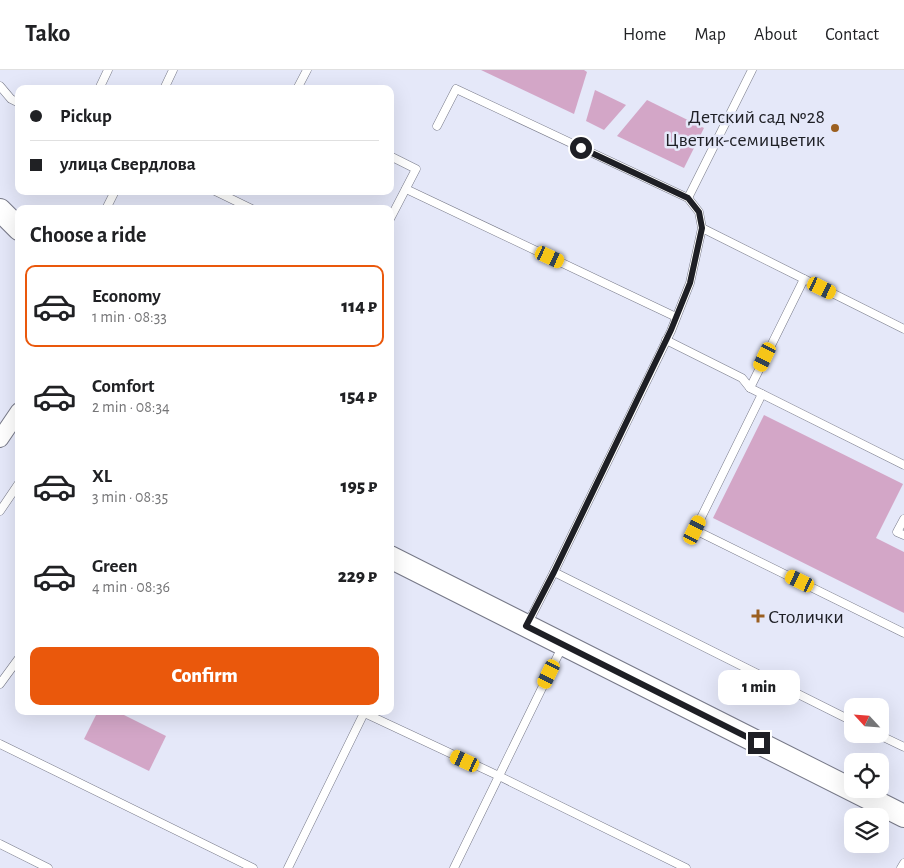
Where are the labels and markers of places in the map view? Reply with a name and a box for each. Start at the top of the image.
place label: Детский сад №28 Цветик-семицветик [665,107,825,150]
marker: Детский сад №28 Цветик-семицветик [829,122,841,134]
place label: Столички [768,607,844,627]
marker: Столички [752,610,764,622]

